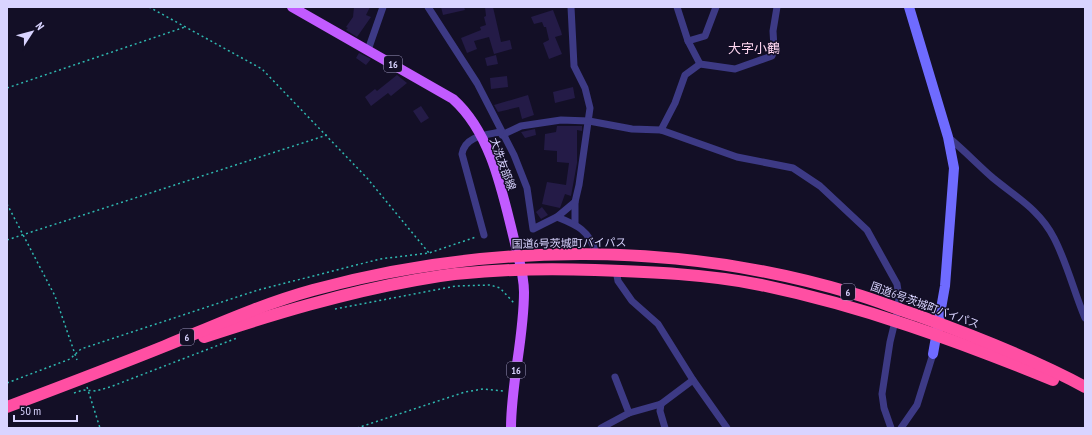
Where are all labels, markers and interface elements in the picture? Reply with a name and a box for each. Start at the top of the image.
north arrow [12,12,52,52]
text: N [33,20,48,33]
district label: 大字小鶴 [728,40,780,57]
road number: 16 [384,56,402,72]
street label: 大洗友部線 [487,136,519,192]
street label: 国道6号茨城町バイパス [512,235,626,251]
street label: 国道6号茨城町バイパス [869,279,981,331]
road number: 6 [841,284,855,300]
road number: 6 [180,329,194,345]
road number: 16 [507,362,525,378]
scale bar [14,397,77,423]
text: 50 m [20,403,41,418]

